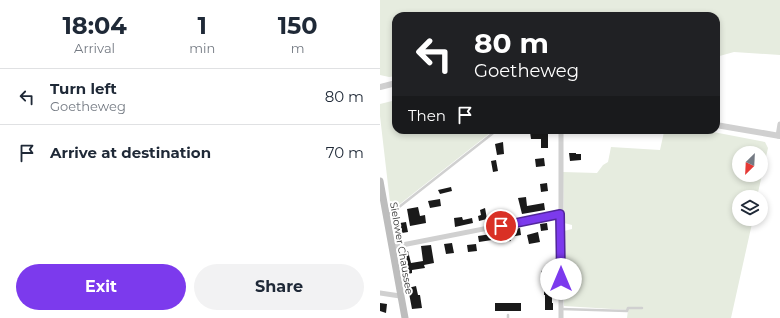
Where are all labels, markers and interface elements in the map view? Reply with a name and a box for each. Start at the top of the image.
text: 18:04 [62,11,127,40]
text: 1 [197,11,207,40]
text: 150 [278,11,318,40]
text: 80 m [474,26,549,60]
icon: left [408,28,460,80]
text: Arrival [74,40,115,56]
text: min [189,40,215,56]
text: m [291,40,305,56]
text: Goetheweg [474,60,579,82]
text: Turn left [50,79,117,98]
icon: left [16,86,38,108]
text: 80 m [325,87,364,106]
text: Goetheweg [50,98,126,114]
icon: arrive [454,104,476,126]
text: Then [408,106,446,125]
icon: arrive [16,142,38,164]
text: Arrive at destination [50,143,211,162]
text: 70 m [326,143,364,162]
north arrow [732,146,768,182]
map controls [732,146,768,226]
button: layers [732,190,768,226]
street label: Sielower Chaussee [387,201,416,295]
pin [484,209,518,243]
icon: arrive [490,215,512,237]
position arrow [540,258,582,300]
button: Exit [16,264,186,310]
button: Share [194,264,364,310]

